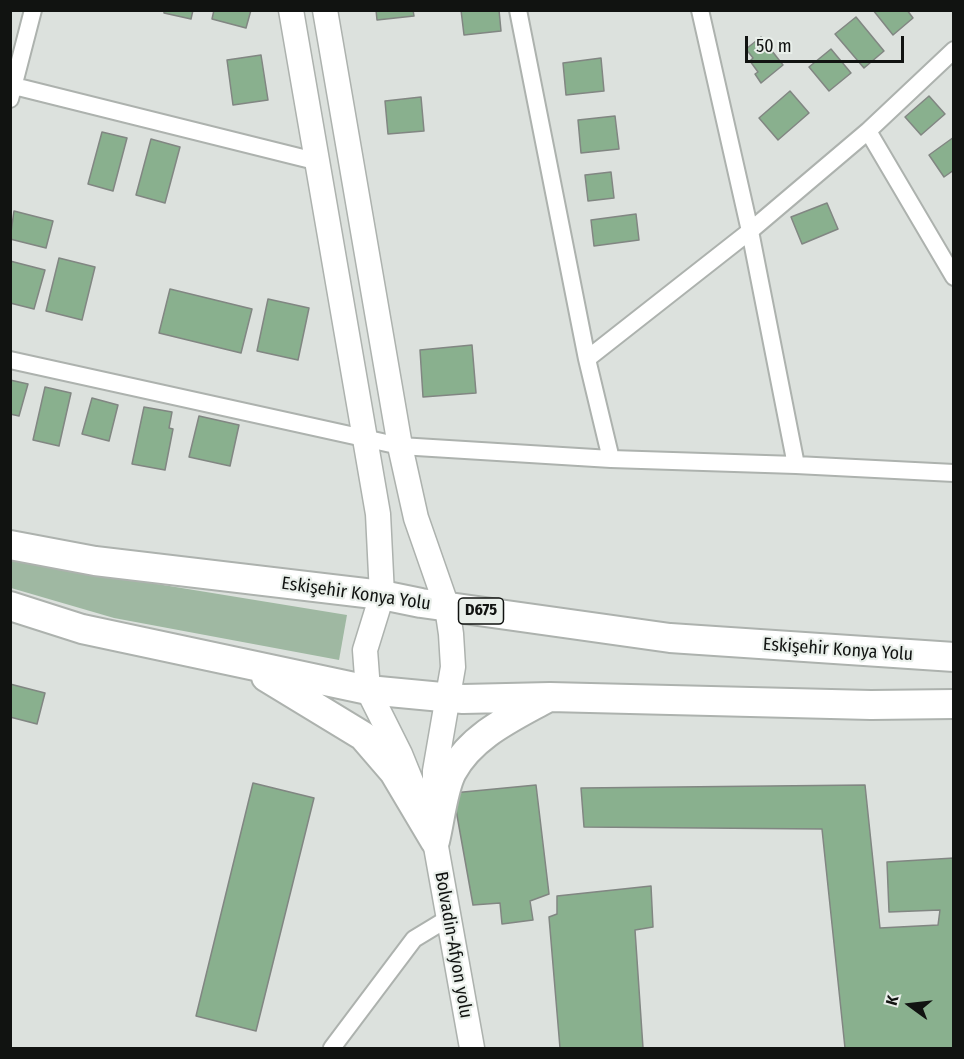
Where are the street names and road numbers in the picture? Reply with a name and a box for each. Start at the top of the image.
street label: Eskişehir Konya Yolu [280,573,432,615]
road number: D675 [458,598,504,624]
street label: Eskişehir Konya Yolu [762,634,914,666]
street label: Bolvadin-Afyon yolu [429,870,477,1020]

